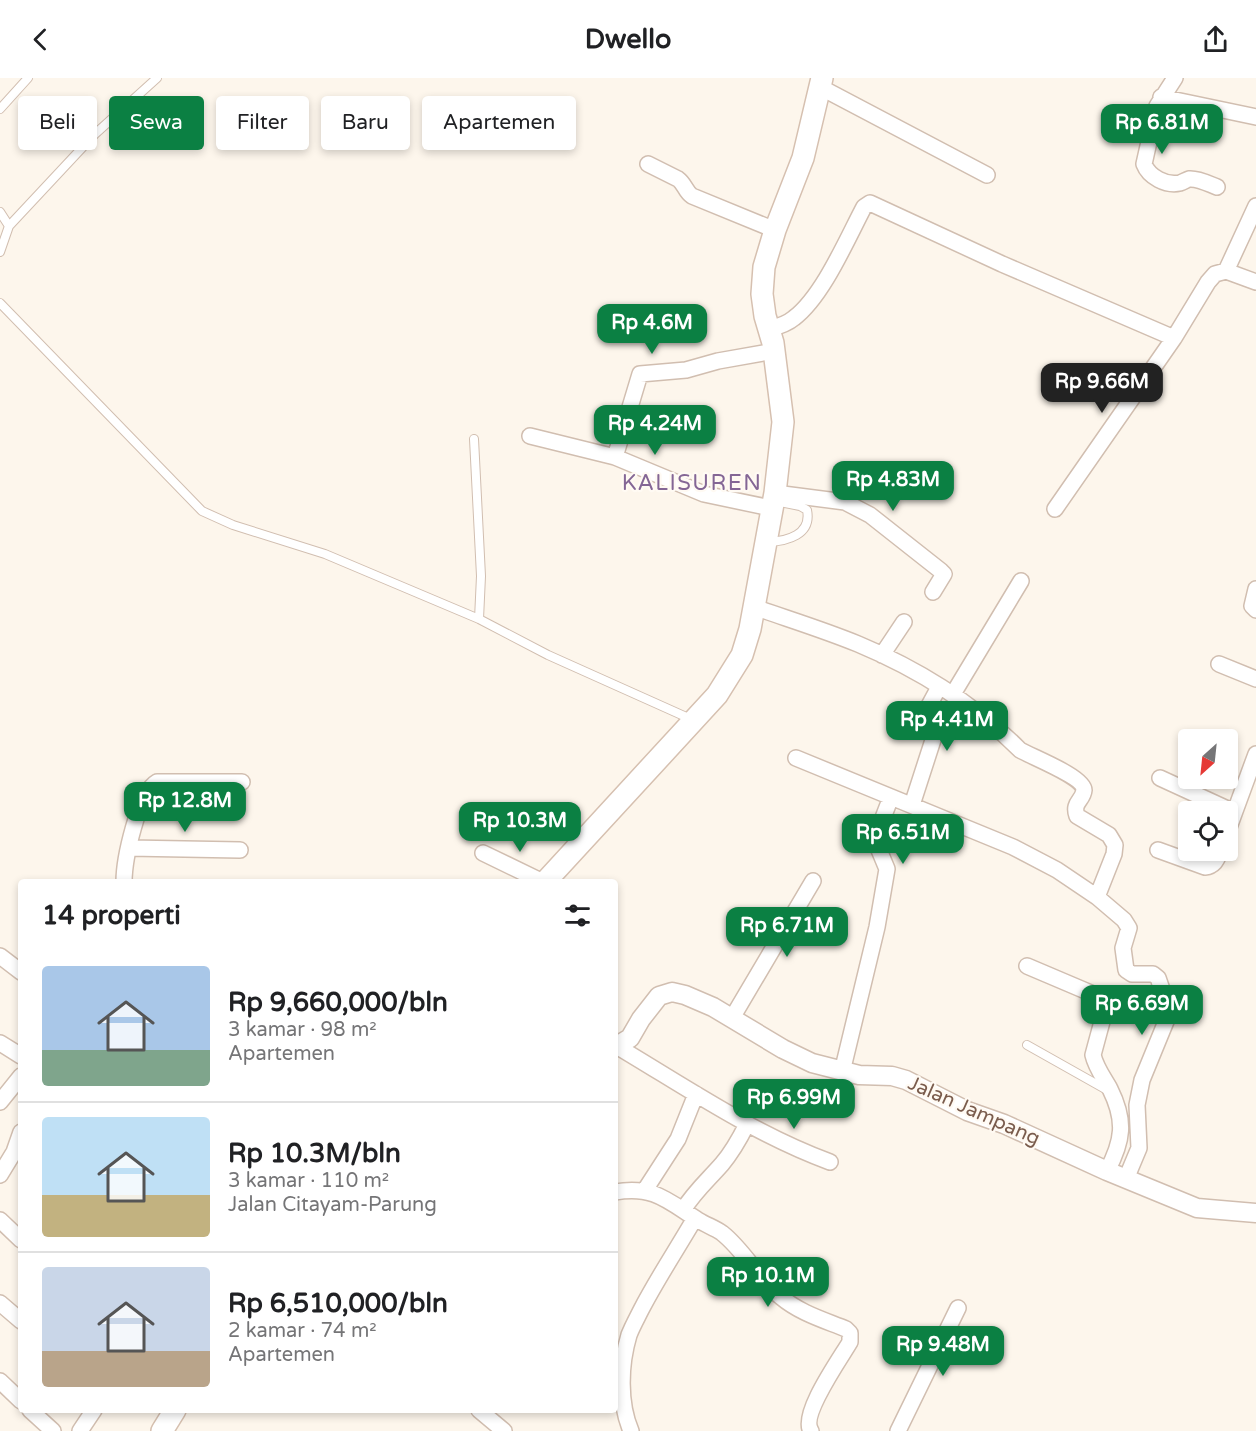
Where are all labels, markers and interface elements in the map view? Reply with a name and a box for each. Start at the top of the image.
icon: back [24,23,57,56]
text: Dwello [585,23,671,56]
icon: share [1199,23,1232,56]
chip: Beli [18,96,97,150]
chip: Sewa [109,96,204,150]
chip: Filter [216,96,309,150]
chip: Baru [321,96,410,150]
chip: Apartemen [422,96,576,150]
pin: Rp 6.81M [1100,104,1224,155]
text: Rp 6.81M [1115,111,1209,135]
pin: Rp 4.6M [597,304,707,355]
text: Rp 4.6M [611,311,693,335]
pin: Rp 9.66M [1040,363,1164,414]
text: Rp 9.66M [1055,370,1149,394]
pin: Rp 4.24M [593,405,717,456]
text: Rp 4.24M [608,412,702,436]
pin: Rp 4.83M [831,461,955,512]
text: Rp 4.83M [846,468,940,492]
district label: KALISUREN [622,470,762,496]
pin: Rp 4.41M [885,701,1009,752]
text: Rp 4.41M [900,708,994,732]
north arrow [1178,729,1238,789]
map controls [1178,729,1238,861]
pin: Rp 12.8M [123,782,247,833]
text: Rp 12.8M [138,789,232,813]
button: locate [1178,801,1238,861]
pin: Rp 10.3M [458,802,582,853]
text: Rp 10.3M [473,809,567,833]
pin: Rp 6.51M [841,814,965,865]
text: Rp 6.51M [856,821,950,845]
icon: filters [561,899,594,932]
text: 14 properti [42,900,181,931]
pin: Rp 6.71M [725,907,849,958]
text: Rp 6.71M [740,914,834,938]
pin: Rp 6.69M [1080,985,1204,1036]
text: Rp 9,660,000/bln [228,987,448,1018]
icon: home [90,990,162,1062]
text: Rp 6.69M [1095,992,1189,1016]
text: 3 kamar · 98 m² [228,1018,377,1042]
text: Apartemen [228,1042,335,1066]
street label: Jalan Jampang [904,1071,1044,1151]
pin: Rp 6.99M [732,1079,856,1130]
text: Rp 6.99M [747,1086,841,1110]
text: Rp 10.3M/bln [228,1138,401,1169]
icon: home [90,1141,162,1213]
text: 3 kamar · 110 m² [228,1169,389,1193]
text: Jalan Citayam-Parung [228,1193,437,1217]
pin: Rp 10.1M [706,1257,830,1308]
text: Rp 10.1M [721,1264,815,1288]
text: Rp 6,510,000/bln [228,1288,448,1319]
icon: home [90,1291,162,1363]
text: 2 kamar · 74 m² [228,1319,377,1343]
pin: Rp 9.48M [881,1326,1005,1377]
text: Rp 9.48M [896,1333,990,1357]
text: Apartemen [228,1343,335,1367]

